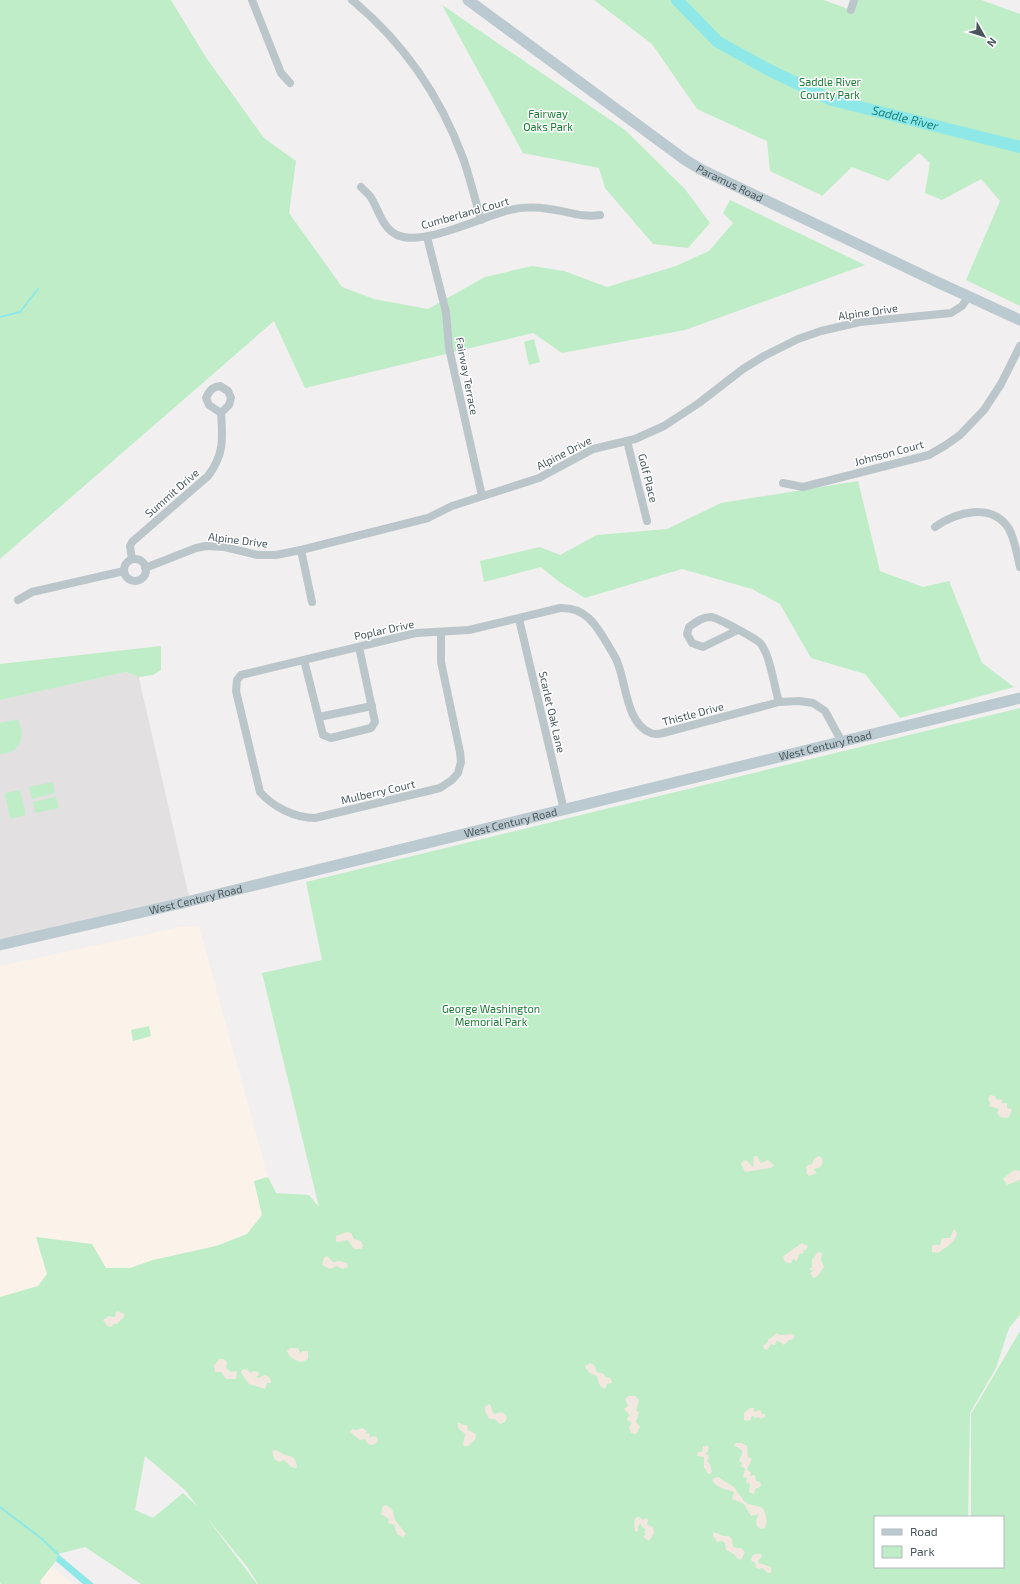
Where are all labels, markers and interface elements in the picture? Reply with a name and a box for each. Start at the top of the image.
north arrow [964,16,1004,56]
text: N [985,35,1000,50]
park label: Saddle River County Park [799,75,862,101]
water label: Saddle River [871,102,940,132]
park label: Fairway Oaks Park [523,107,573,133]
street label: Paramus Road [694,161,765,204]
street label: Cumberland Court [420,194,510,231]
street label: Alpine Drive [837,301,899,322]
street label: Fairway Terrace [454,336,481,416]
street label: Alpine Drive [534,433,594,472]
street label: Johnson Court [853,437,925,468]
street label: Golf Place [636,452,661,504]
street label: Summit Drive [142,466,201,520]
street label: Alpine Drive [207,529,269,550]
street label: Poplar Drive [353,617,415,642]
street label: Scarlet Oak Lane [537,670,568,754]
street label: Thistle Drive [661,699,725,728]
street label: West Century Road [777,728,873,763]
street label: Mulberry Court [340,777,416,806]
street label: West Century Road [463,805,558,840]
street label: West Century Road [148,881,244,916]
park label: George Washington Memorial Park [442,1002,540,1028]
legend [874,1516,1004,1568]
text: Road [910,1524,938,1538]
text: Park [910,1544,935,1558]

